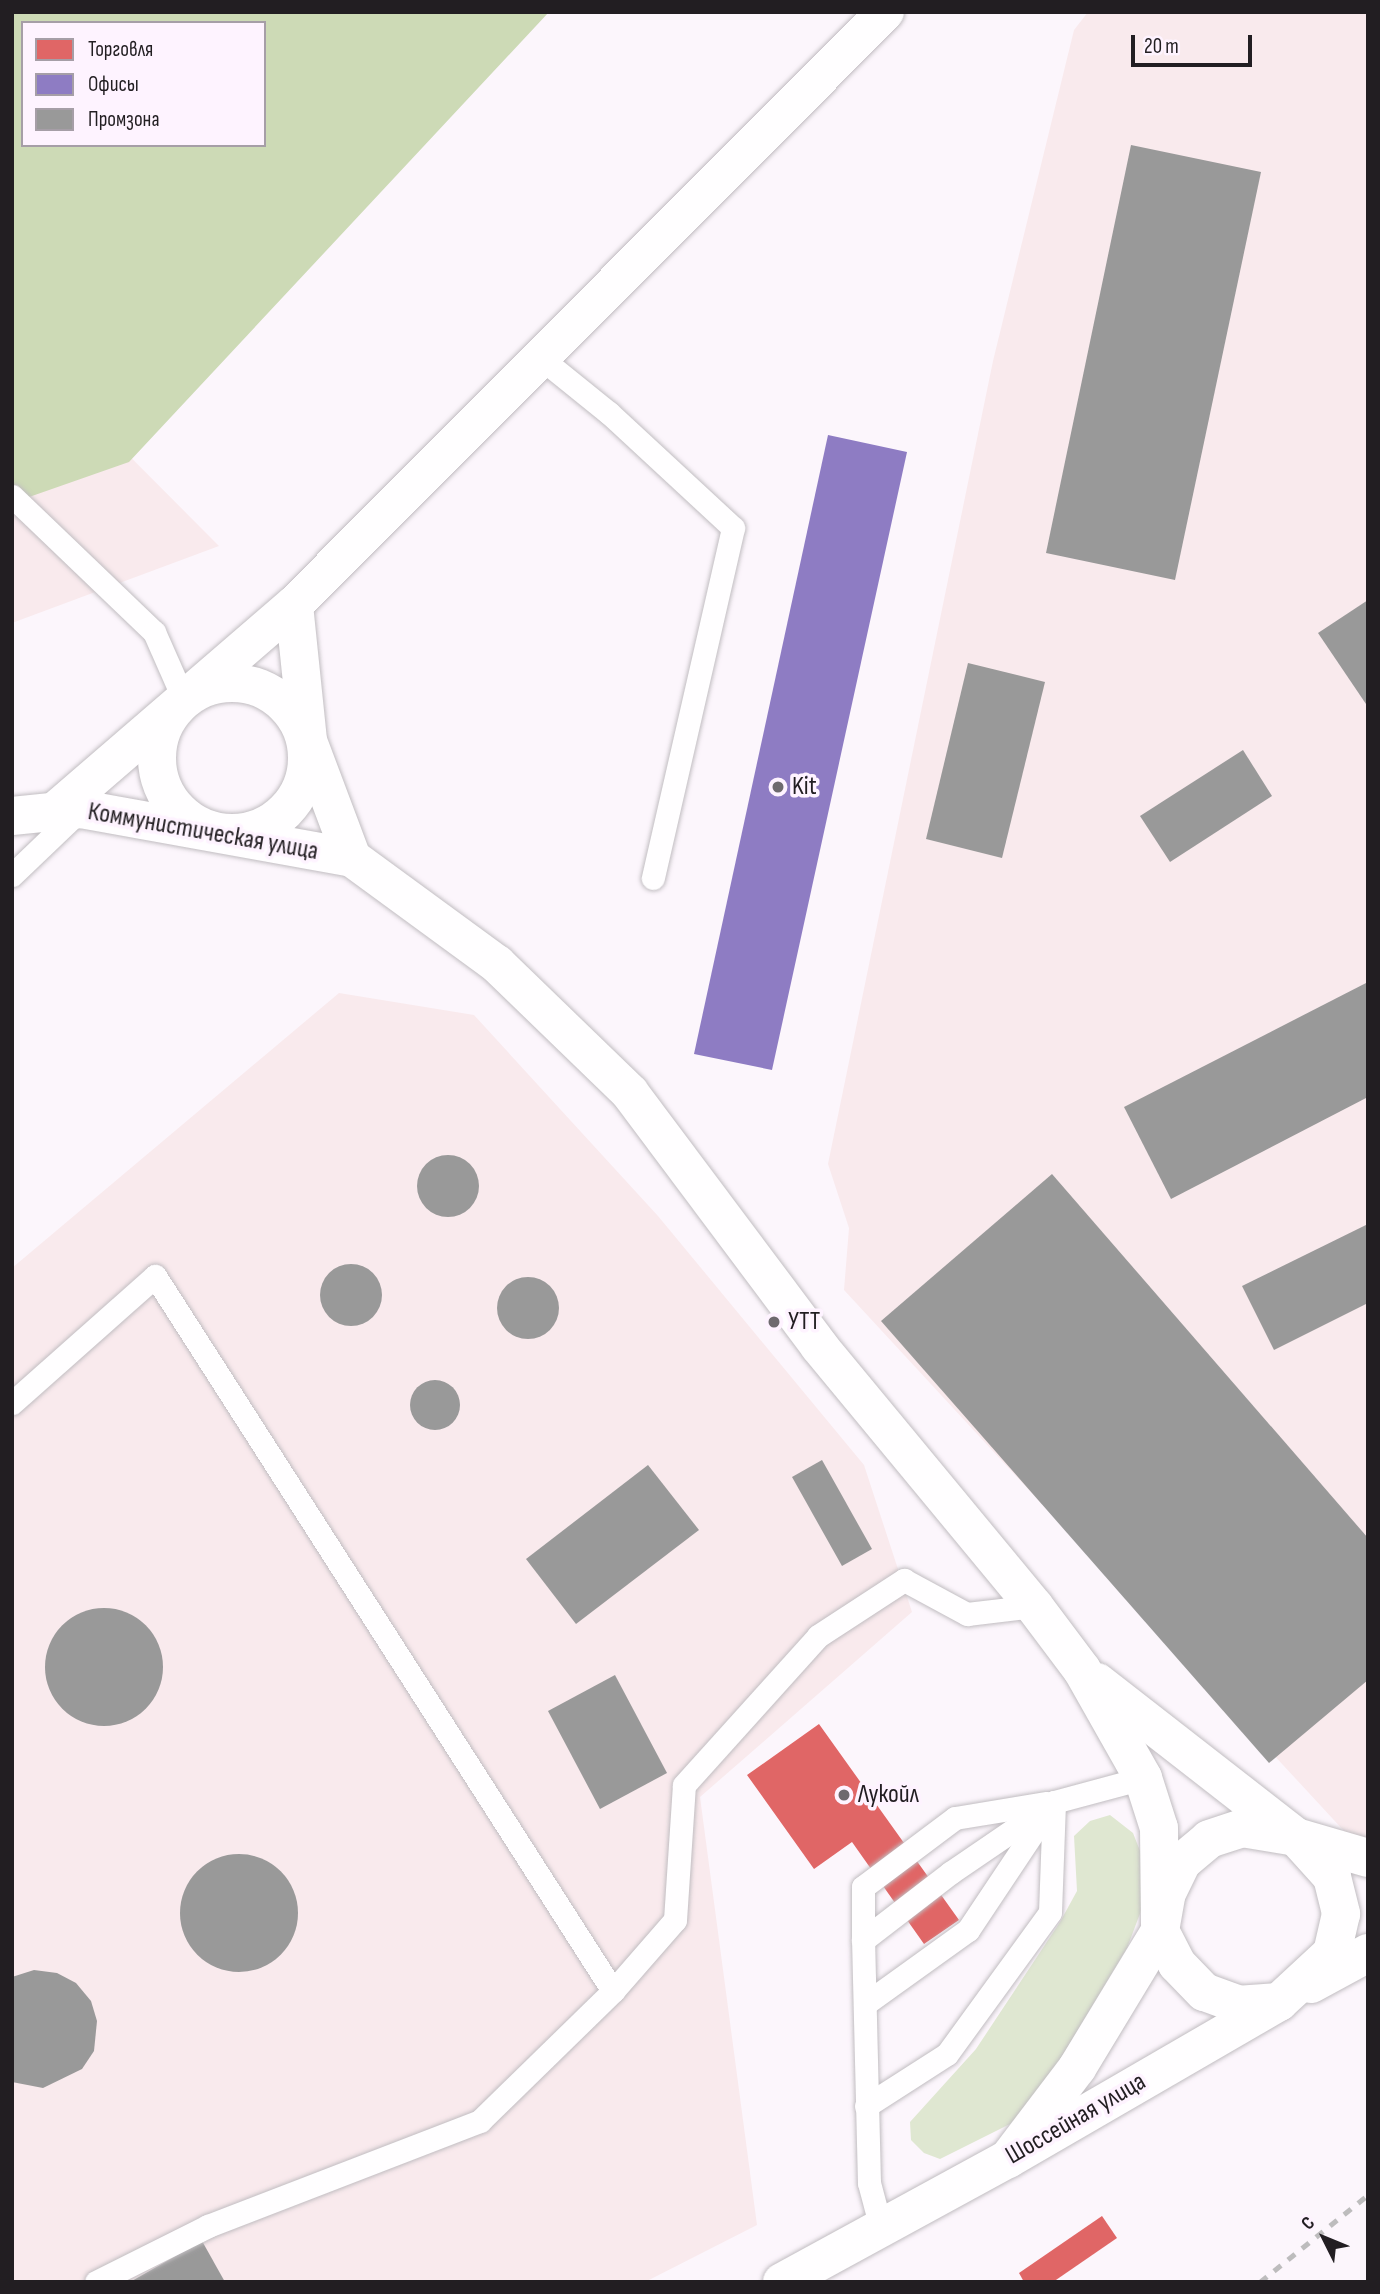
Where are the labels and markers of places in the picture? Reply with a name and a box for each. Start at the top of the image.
place label: Kit [792,771,817,803]
marker: Kit [770,779,786,795]
place label: УТТ [788,1306,820,1338]
marker: УТТ [766,1314,782,1330]
place label: Лукойл [858,1779,919,1811]
marker: Лукойл [836,1787,852,1803]

